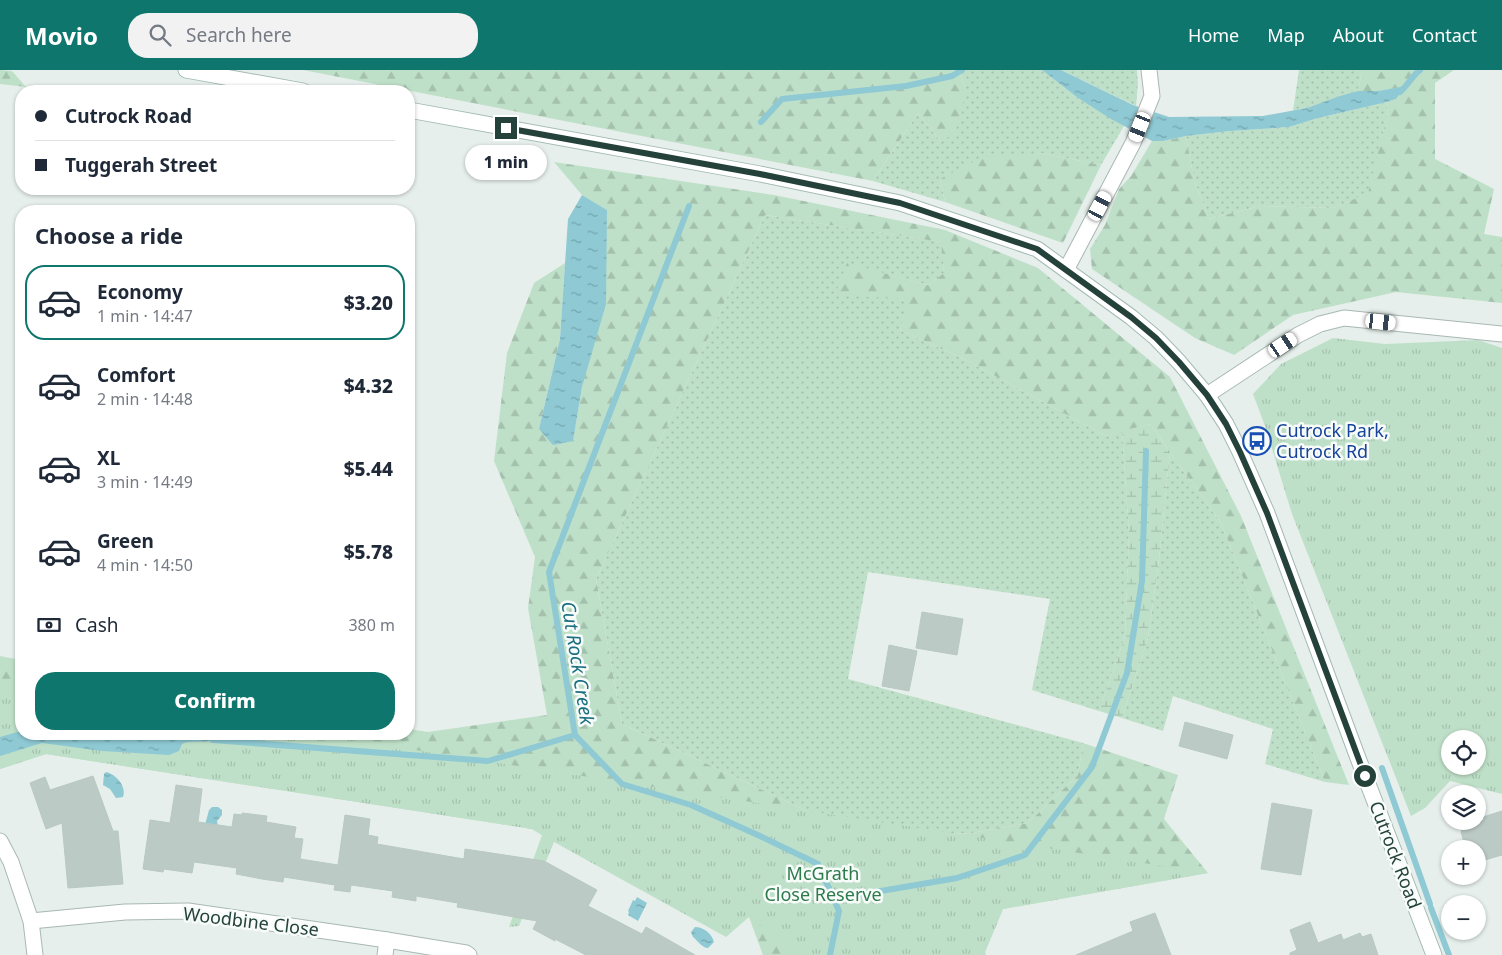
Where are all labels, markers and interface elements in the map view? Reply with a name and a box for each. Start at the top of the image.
search box [128,13,478,58]
text: Movio [25,19,98,52]
icon: search [146,21,174,49]
text: Search here [186,22,292,48]
text: Home [1188,23,1239,47]
text: Map [1267,23,1305,47]
text: About [1333,23,1384,47]
text: Contact [1412,23,1477,47]
text: Cutrock Road [65,103,192,129]
car [1127,110,1152,144]
route end [495,117,517,139]
callout: 1 min [465,146,547,180]
text: 1 min [484,151,528,173]
text: Tuggerah Street [65,152,217,178]
car [1086,189,1113,223]
text: Choose a ride [35,220,183,250]
text: Economy [97,279,183,305]
icon: car [37,280,82,325]
text: $3.20 [344,290,393,316]
text: 1 min · 14:47 [97,305,193,327]
car [1365,313,1396,331]
car [1266,330,1299,360]
text: Comfort [97,362,176,388]
icon: car [37,363,82,408]
text: $4.32 [344,373,393,399]
text: 2 min · 14:48 [97,388,193,410]
place label: Cutrock Park, Cutrock Rd [1276,418,1389,463]
bus stop icon: Cutrock Park, Cutrock Rd [1242,426,1272,456]
text: XL [97,445,120,471]
icon: car [37,446,82,491]
text: $5.44 [344,456,393,482]
text: 3 min · 14:49 [97,471,193,493]
text: Green [97,528,154,554]
icon: car [37,529,82,574]
text: $5.78 [344,539,393,565]
text: 4 min · 14:50 [97,554,193,576]
water label: Cut Rock Creek [555,599,601,727]
icon: cash [35,611,63,639]
text: Cash [75,612,119,638]
text: 380 m [348,614,395,636]
button: Confirm [35,672,395,730]
map controls [1441,730,1486,940]
button: locate [1441,730,1486,775]
route start [1354,765,1376,787]
button: layers [1441,785,1486,830]
street label: Cutrock Road [1364,798,1427,912]
button: + [1441,840,1486,885]
park label: McGrath Close Reserve [764,861,882,906]
button: − [1441,895,1486,940]
street label: Woodbine Close [182,901,320,941]

